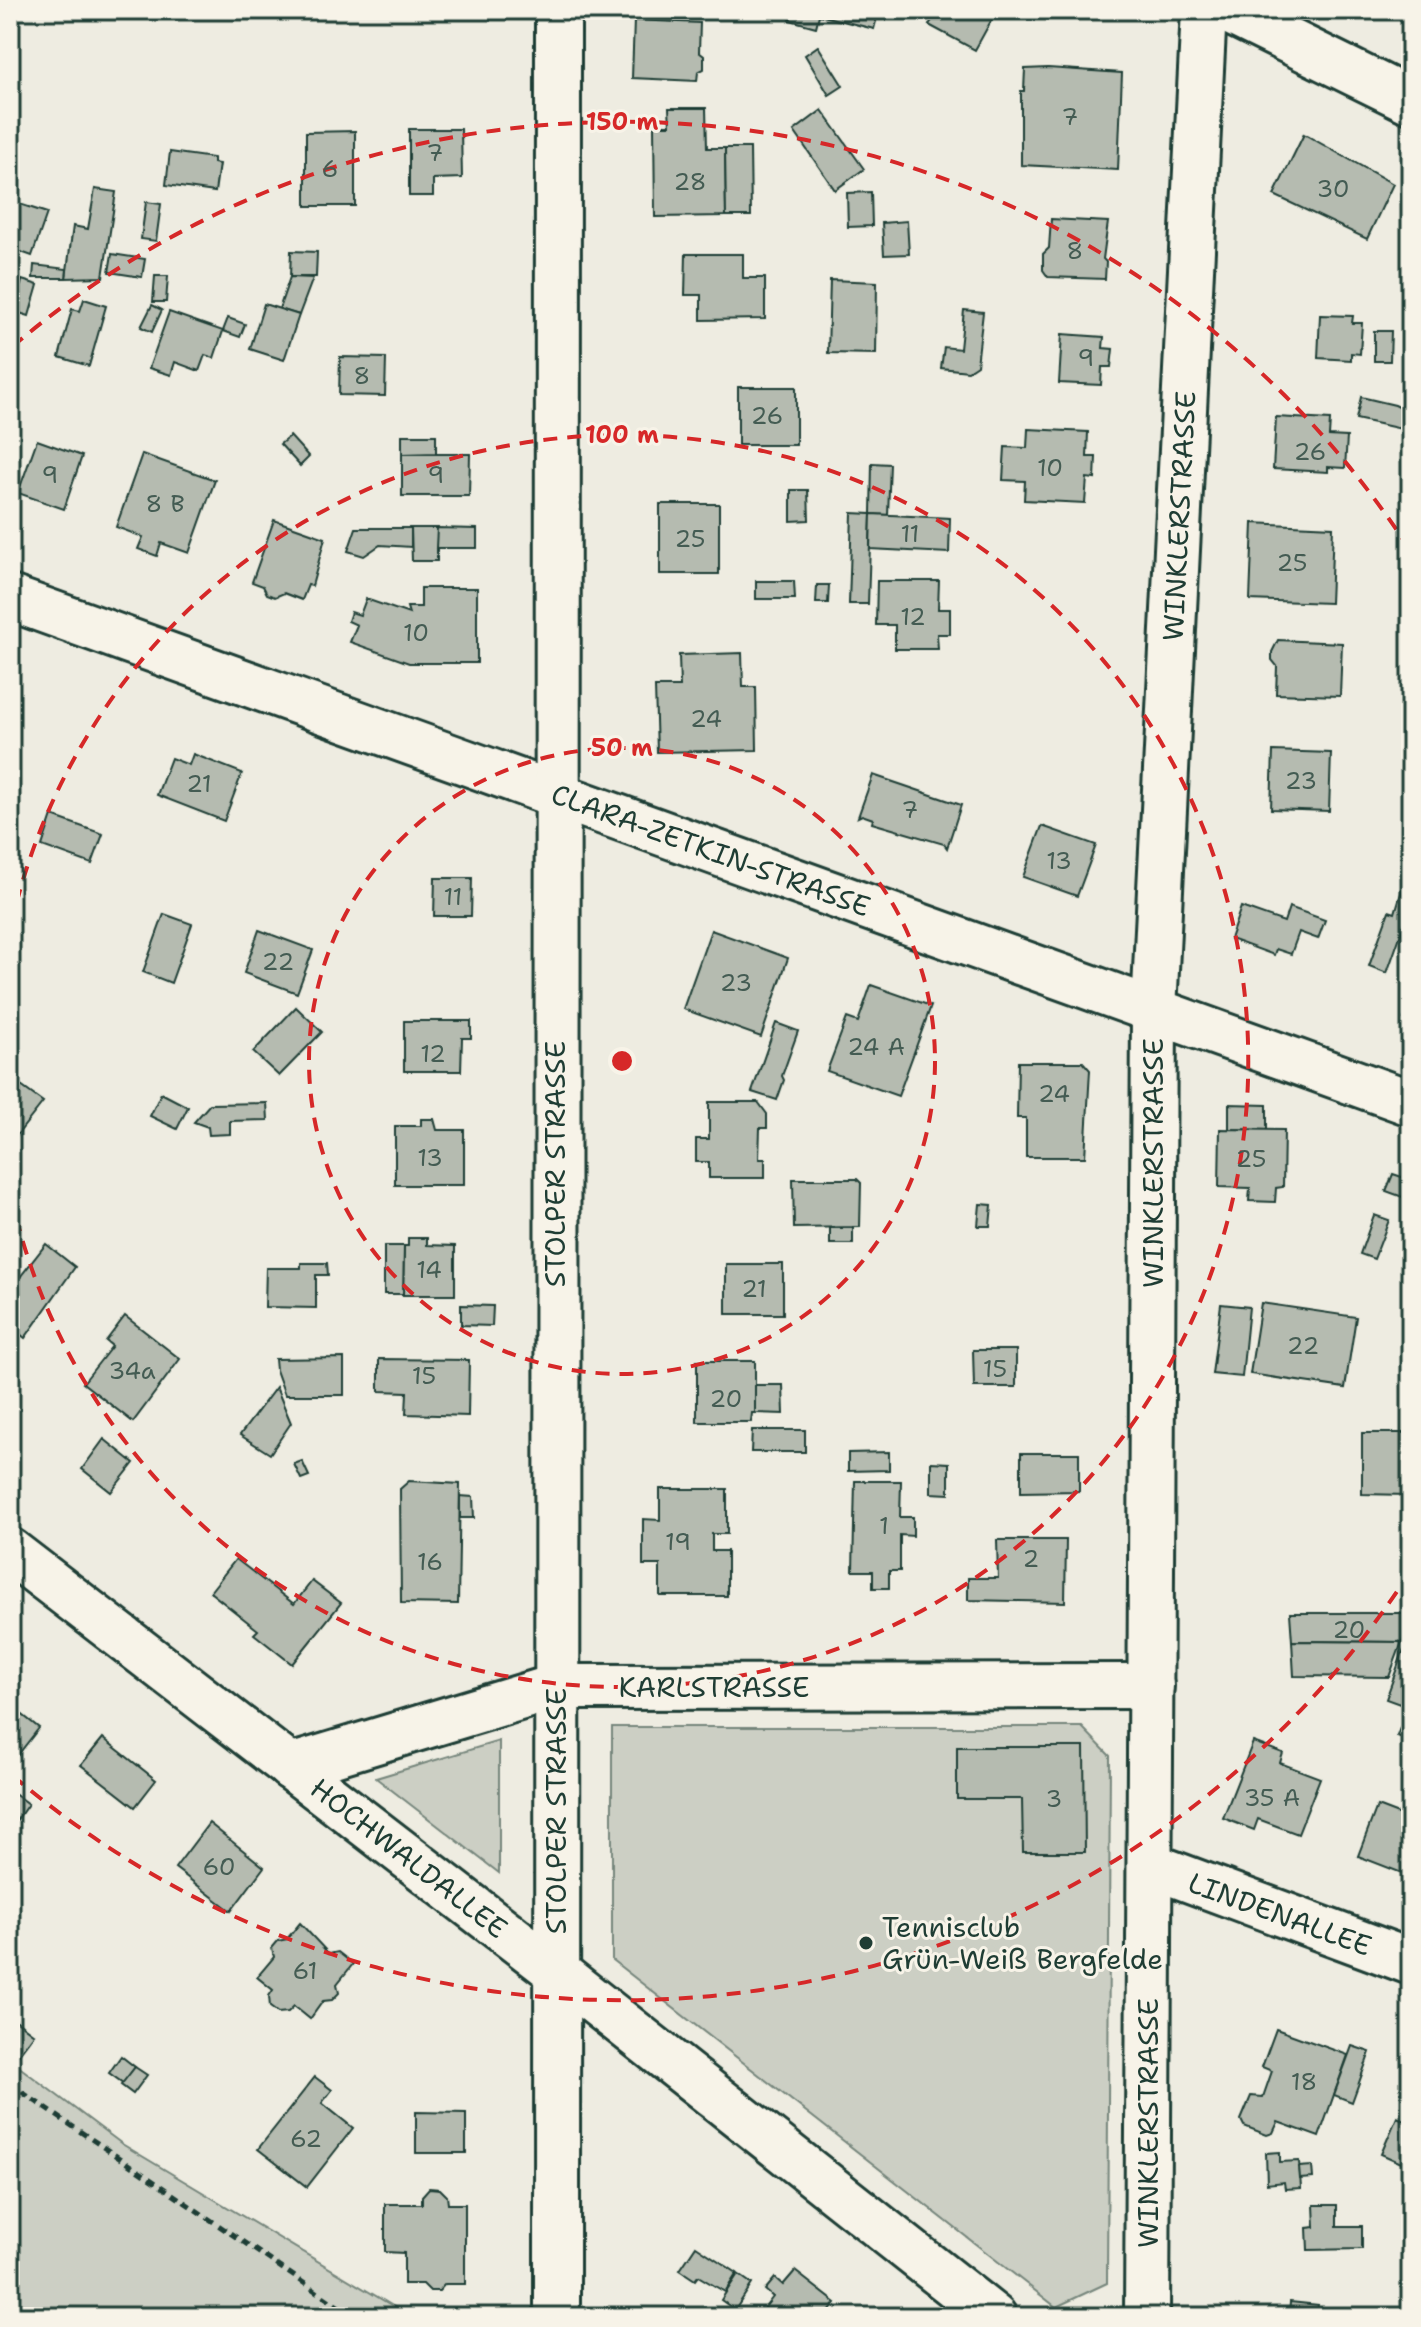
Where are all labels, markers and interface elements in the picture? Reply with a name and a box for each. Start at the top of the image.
house number: 7 [1062,101,1078,133]
text: 150 m [586,106,658,138]
house number: 7 [427,137,443,169]
house number: 6 [322,153,338,185]
house number: 28 [674,166,706,198]
house number: 30 [1316,173,1350,205]
house number: 8 [1067,235,1083,267]
house number: 9 [1078,342,1094,374]
house number: 8 [354,360,370,392]
street label: WINKLERSTRASSE [1153,390,1205,642]
house number: 26 [751,400,783,432]
text: 100 m [585,419,659,451]
house number: 26 [1294,436,1326,468]
house number: 10 [1037,452,1063,484]
house number: 9 [42,459,58,491]
house number: 9 [428,459,444,491]
house number: 8 B [145,488,185,520]
house number: 11 [900,518,920,550]
house number: 25 [674,523,706,555]
house number: 25 [1276,547,1308,579]
house number: 12 [900,601,926,633]
house number: 10 [403,617,429,649]
house number: 24 [690,703,722,735]
text: 50 m [591,732,653,764]
house number: 23 [1285,765,1317,797]
house number: 21 [186,768,212,800]
street label: CLARA-ZETKIN-STRASSE [546,775,876,925]
house number: 7 [902,794,918,826]
house number: 13 [1046,845,1072,877]
house number: 11 [443,881,463,913]
house number: 22 [262,946,294,978]
house number: 23 [720,967,752,999]
house number: 24 A [847,1031,905,1063]
house number: 12 [420,1038,446,1070]
street label: WINKLERSTRASSE [1134,1038,1172,1288]
street label: STOLPER STRASSE [536,1041,574,1287]
centre of rings [608,1047,636,1075]
house number: 24 [1038,1078,1070,1110]
house number: 13 [417,1142,443,1174]
house number: 25 [1235,1143,1267,1175]
house number: 14 [416,1254,442,1286]
house number: 21 [741,1273,767,1305]
house number: 22 [1287,1330,1319,1362]
house number: 15 [983,1353,1007,1385]
house number: 34a [108,1355,156,1387]
house number: 15 [412,1360,436,1392]
house number: 20 [710,1383,742,1415]
house number: 1 [879,1510,889,1542]
house number: 19 [665,1526,691,1558]
house number: 2 [1023,1543,1039,1575]
house number: 16 [417,1546,443,1578]
house number: 20 [1333,1614,1365,1646]
street label: KARLSTRASSE [619,1668,809,1706]
street label: STOLPER STRASSE [537,1688,575,1934]
street label: HOCHWALDALLEE [303,1769,515,1947]
house number: 35 A [1244,1782,1300,1814]
house number: 3 [1046,1783,1062,1815]
house number: 60 [203,1851,235,1883]
street label: LINDENALLEE [1183,1863,1377,1965]
place label: Tennisclub Grün-Weiß Bergfelde [882,1908,1163,1978]
marker: Tennisclub Grün-Weiß Bergfelde [857,1934,875,1952]
house number: 61 [293,1955,317,1987]
street label: WINKLERSTRASSE [1129,1998,1167,2248]
house number: 18 [1291,2066,1317,2098]
house number: 62 [290,2123,322,2155]

